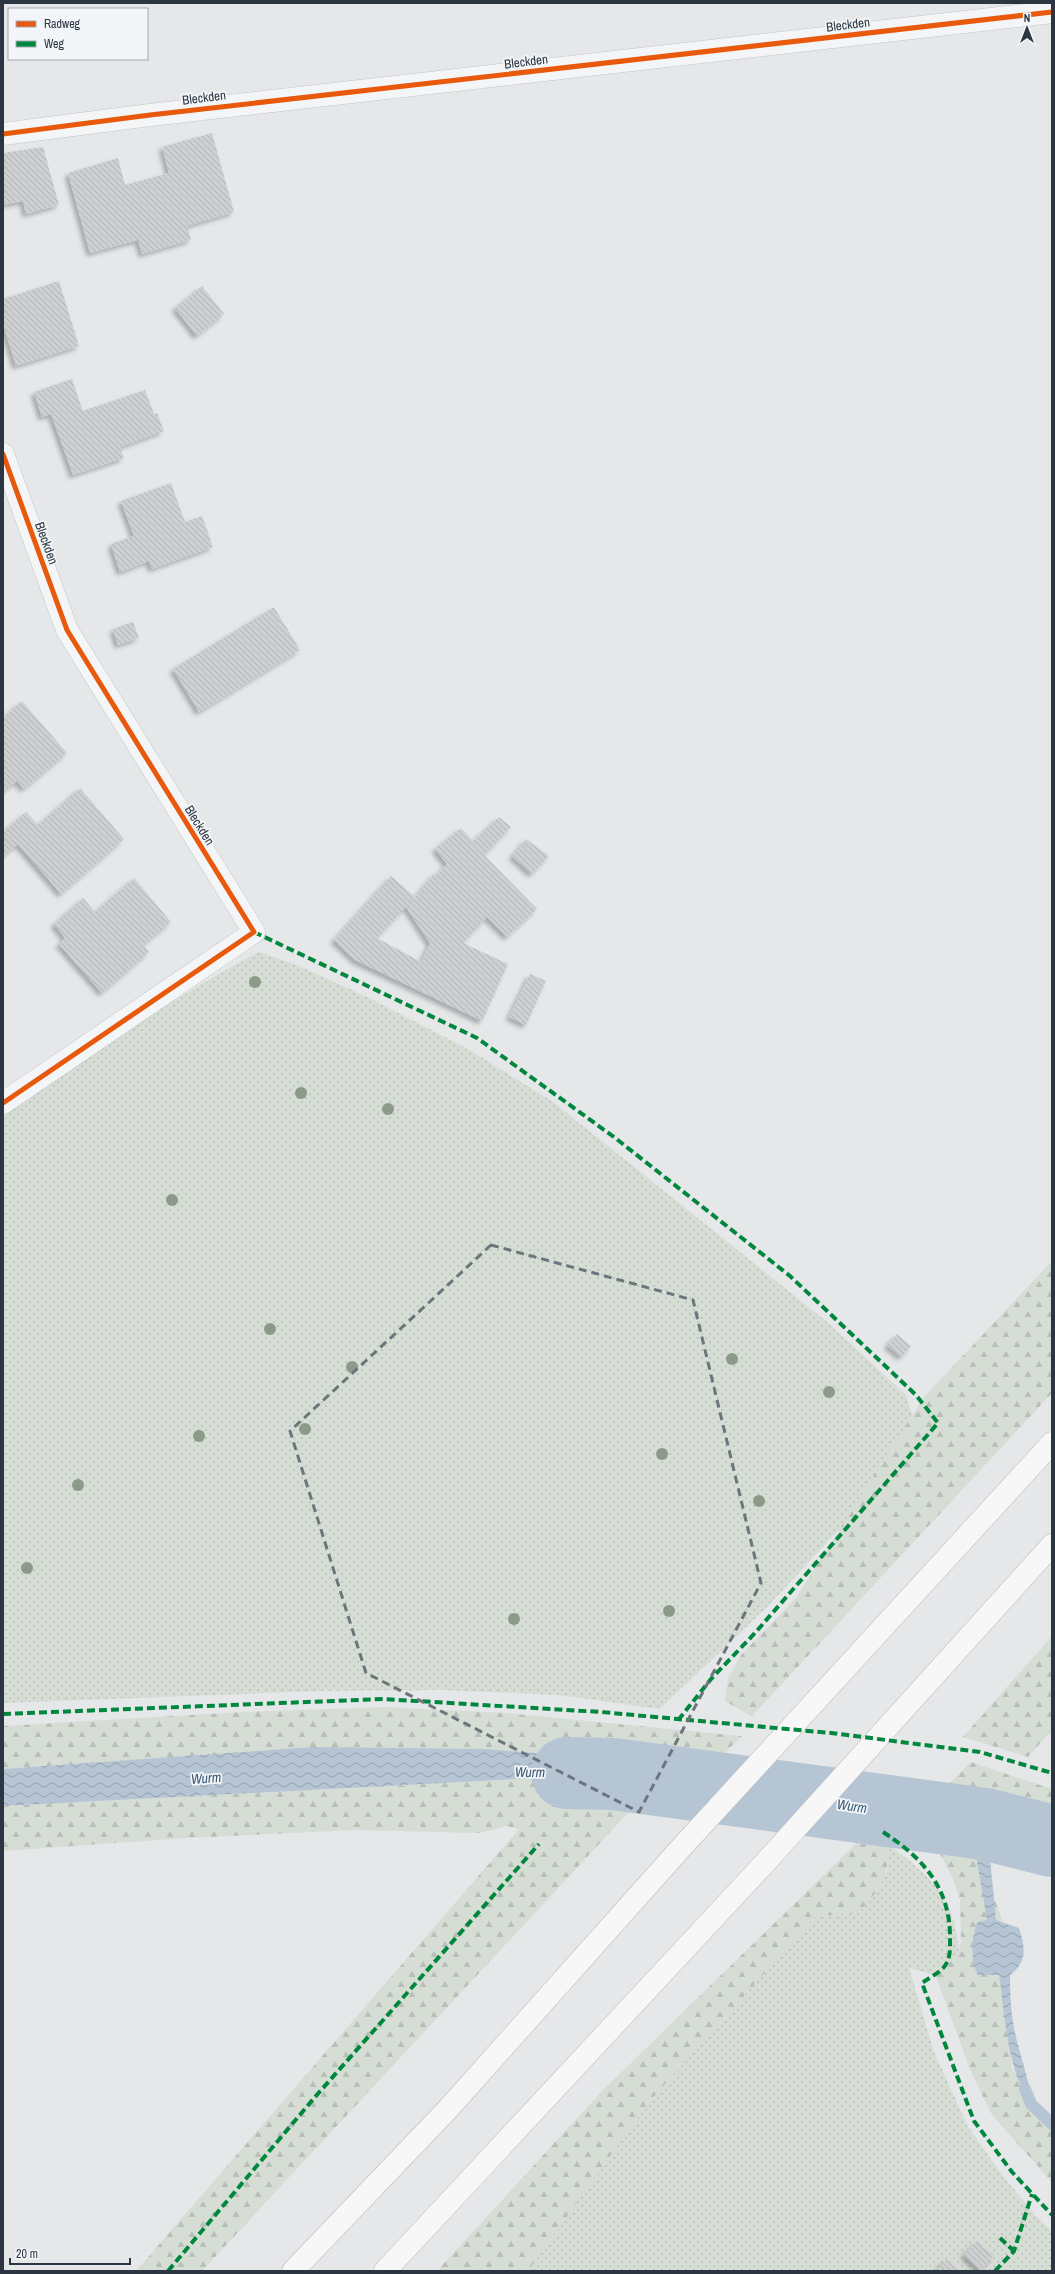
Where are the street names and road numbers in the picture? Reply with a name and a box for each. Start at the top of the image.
street label: Bleckden [825,13,871,36]
street label: Bleckden [503,50,549,73]
street label: Bleckden [181,86,227,109]
street label: Bleckden [31,520,62,567]
street label: Bleckden [181,802,218,848]

